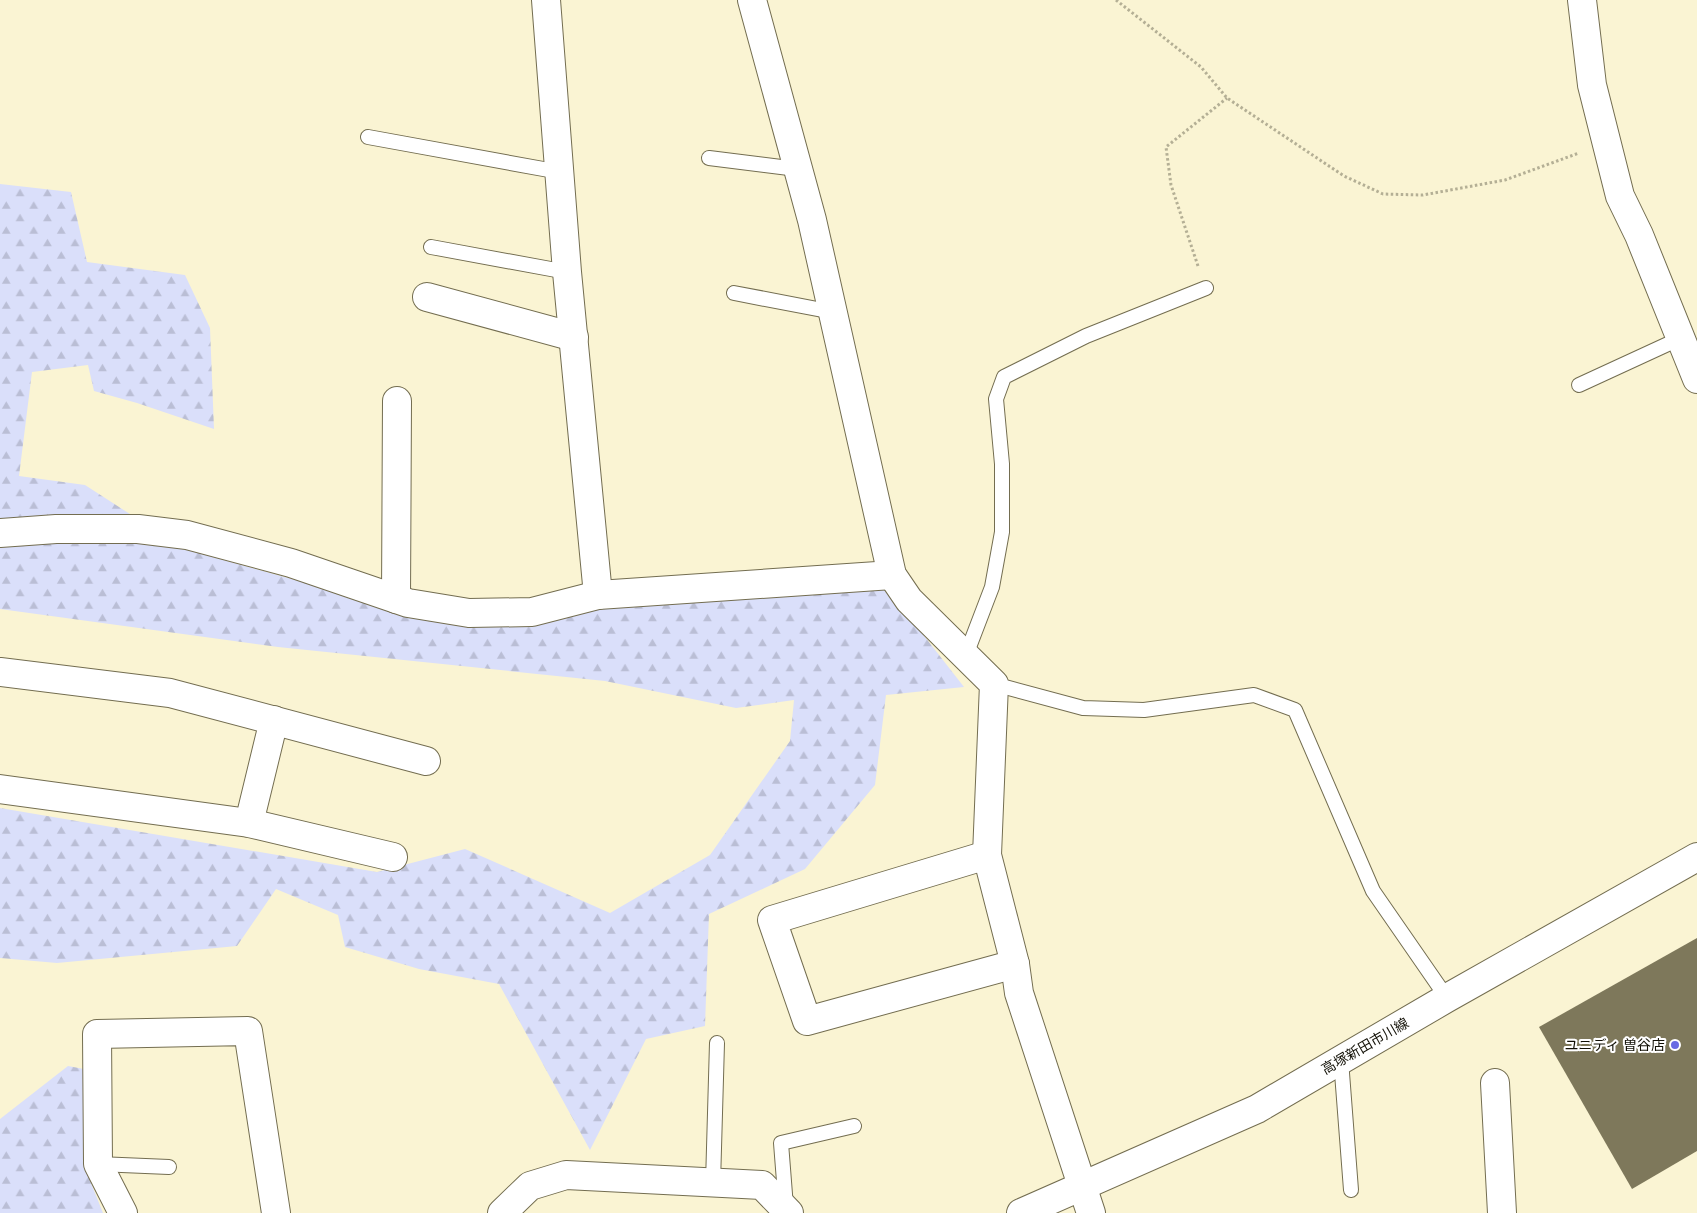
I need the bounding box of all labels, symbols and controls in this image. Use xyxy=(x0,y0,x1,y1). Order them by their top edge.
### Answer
street label: 高塚新田市川線 xyxy=(1319,1015,1411,1077)
place label: ユニディ 曽谷店 xyxy=(1564,1037,1665,1053)
marker: ユニディ 曽谷店 xyxy=(1669,1039,1681,1051)

